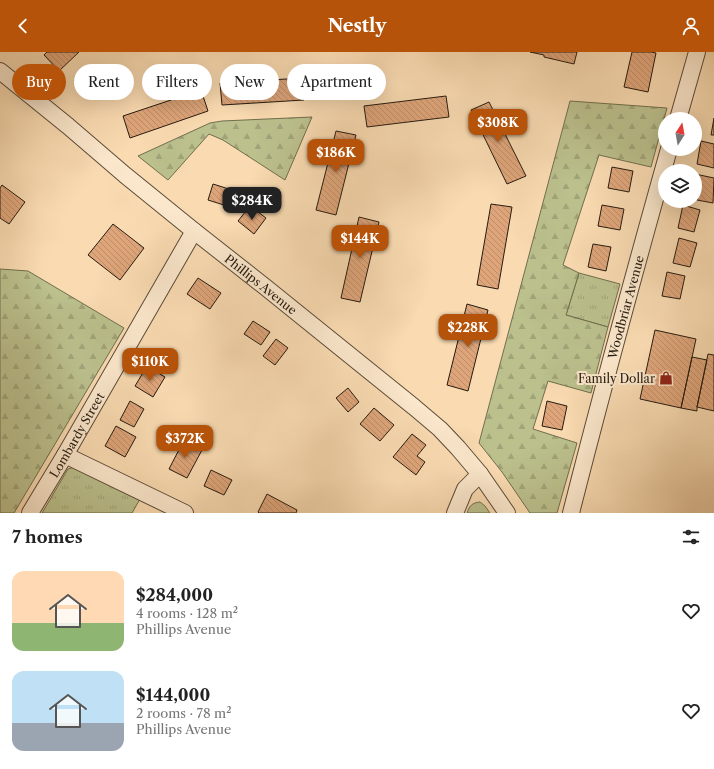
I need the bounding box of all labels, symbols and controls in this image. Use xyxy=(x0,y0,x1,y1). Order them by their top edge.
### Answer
icon: back xyxy=(12,15,34,37)
text: Nestly xyxy=(328,15,386,37)
icon: person xyxy=(680,15,702,37)
chip: Buy xyxy=(12,64,66,100)
chip: Rent xyxy=(74,64,134,100)
chip: Filters xyxy=(142,64,212,100)
chip: New xyxy=(220,64,279,100)
chip: Apartment xyxy=(287,64,386,100)
pin: $308K xyxy=(470,109,526,143)
north arrow xyxy=(658,112,702,156)
map controls xyxy=(658,112,702,208)
text: $308K xyxy=(477,114,519,130)
pin: $186K xyxy=(308,139,364,173)
text: $186K xyxy=(316,144,356,160)
button: layers xyxy=(658,164,702,208)
pin: $284K xyxy=(224,187,280,221)
text: $284K xyxy=(231,192,273,208)
pin: $144K xyxy=(332,225,388,259)
text: $144K xyxy=(341,230,379,246)
street label: Phillips Avenue xyxy=(222,251,300,317)
street label: Woodbriar Avenue xyxy=(604,253,647,361)
pin: $228K xyxy=(440,314,496,348)
text: $228K xyxy=(447,319,489,335)
pin: $110K xyxy=(122,348,178,382)
text: $110K xyxy=(131,353,169,369)
shop icon: Family Dollar xyxy=(658,370,674,386)
place label: Family Dollar xyxy=(578,371,655,386)
street label: Lombardy Street xyxy=(46,389,107,480)
pin: $372K xyxy=(157,425,213,459)
text: $372K xyxy=(165,430,205,446)
icon: filters xyxy=(680,526,702,548)
text: 7 homes xyxy=(12,527,83,547)
text: $284,000 xyxy=(136,585,213,605)
icon: home xyxy=(44,587,92,635)
icon: heart xyxy=(680,600,702,622)
text: 4 rooms · 128 m² xyxy=(136,605,238,621)
text: Phillips Avenue xyxy=(136,621,231,637)
text: $144,000 xyxy=(136,685,210,705)
icon: home xyxy=(44,687,92,735)
icon: heart xyxy=(680,700,702,722)
text: 2 rooms · 78 m² xyxy=(136,705,232,721)
text: Phillips Avenue xyxy=(136,721,231,737)

